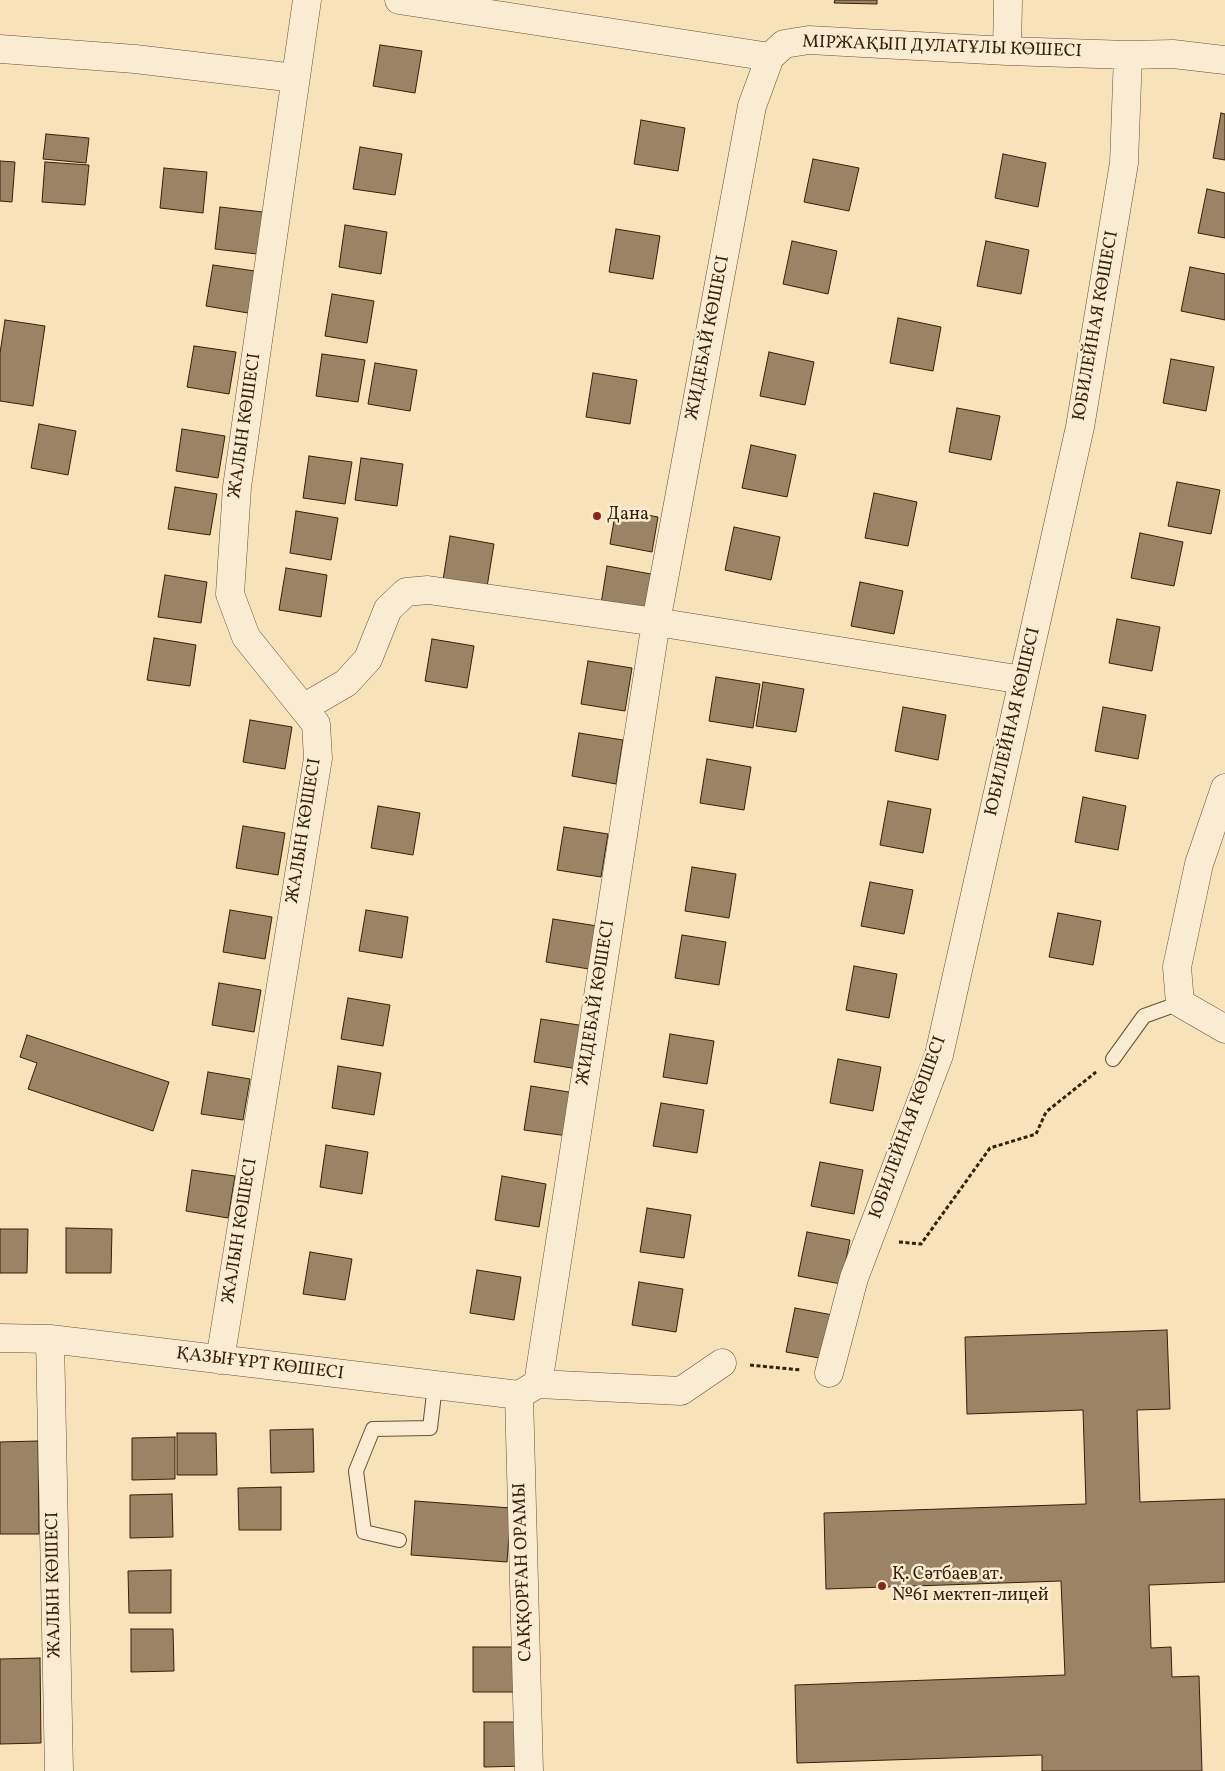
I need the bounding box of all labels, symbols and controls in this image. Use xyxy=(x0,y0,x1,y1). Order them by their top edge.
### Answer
street label: МІРЖАҚЫП ДУЛАТҰЛЫ КӨШЕСІ xyxy=(802,32,1082,64)
street label: ЮБИЛЕЙНАЯ КӨШЕСІ xyxy=(1070,229,1124,423)
street label: ЖИДЕБАЙ КӨШЕСІ xyxy=(682,254,736,422)
street label: ЖАЛЫН КӨШЕСІ xyxy=(225,352,267,500)
place label: Дана xyxy=(607,505,649,527)
marker: Дана xyxy=(591,510,603,522)
street label: ЮБИЛЕЙНАЯ КӨШЕСІ xyxy=(982,626,1046,818)
street label: ЖАЛЫН КӨШЕСІ xyxy=(283,757,327,905)
street label: ЖИДЕБАЙ КӨШЕСІ xyxy=(573,919,621,1087)
street label: ЮБИЛЕЙНАЯ КӨШЕСІ xyxy=(866,1034,952,1222)
street label: ЖАЛЫН КӨШЕСІ xyxy=(219,1157,263,1305)
street label: ҚАЗЫҒҰРТ КӨШЕСІ xyxy=(175,1344,345,1386)
street label: САҚҚОРҒАН ОРАМЫ xyxy=(510,1482,538,1662)
street label: ЖАЛЫН КӨШЕСІ xyxy=(43,1511,67,1659)
place label: Қ. Сәтбаев ат. №61 мектеп-лицей xyxy=(892,1565,1049,1608)
marker: Қ. Сәтбаев ат. №61 мектеп-лицей xyxy=(876,1580,888,1592)

